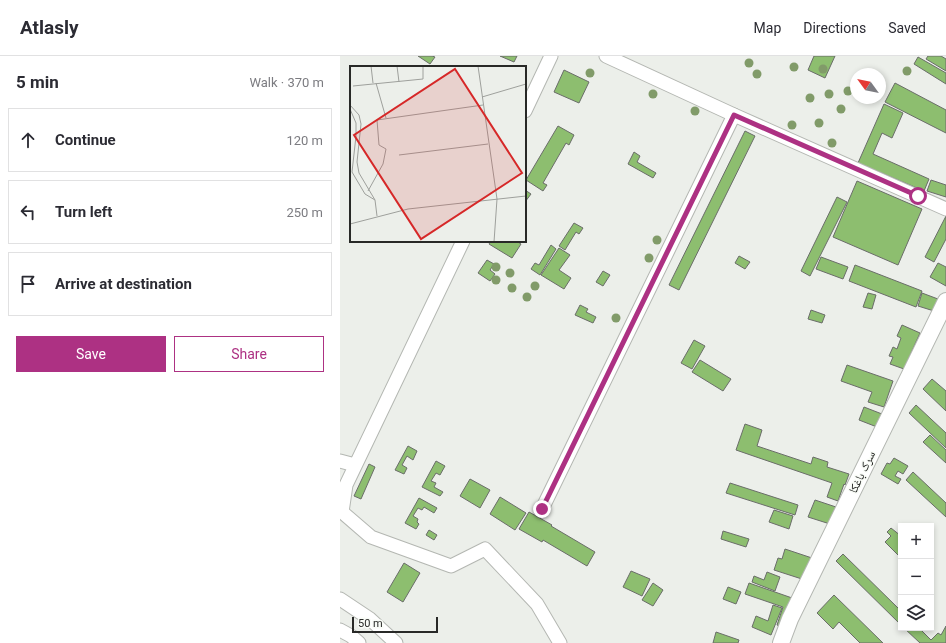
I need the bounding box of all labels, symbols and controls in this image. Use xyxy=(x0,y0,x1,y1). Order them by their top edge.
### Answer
text: Atlasly xyxy=(20,16,79,39)
text: Map xyxy=(754,20,781,36)
text: Directions xyxy=(803,20,866,36)
text: Saved xyxy=(888,20,926,36)
inset map xyxy=(350,66,526,242)
north arrow xyxy=(850,68,886,104)
text: 5 min xyxy=(16,72,59,92)
text: Walk · 370 m xyxy=(249,75,324,90)
icon: ahead xyxy=(17,129,39,151)
text: Continue xyxy=(55,131,116,149)
text: 120 m xyxy=(286,133,323,148)
route start xyxy=(909,187,927,205)
icon: left xyxy=(17,201,39,223)
text: Turn left xyxy=(55,203,112,221)
text: 250 m xyxy=(286,205,323,220)
icon: arrive xyxy=(17,273,39,295)
text: Arrive at destination xyxy=(55,275,192,293)
button: Save xyxy=(16,336,166,372)
button: Share xyxy=(174,336,324,372)
street label: سرک باغکا xyxy=(846,448,879,496)
route end xyxy=(533,500,551,518)
map controls xyxy=(898,523,934,631)
button: + xyxy=(898,523,934,559)
button: − xyxy=(898,559,934,595)
button: layers xyxy=(898,595,934,631)
scale bar xyxy=(352,615,438,634)
text: 50 m xyxy=(358,617,383,630)

